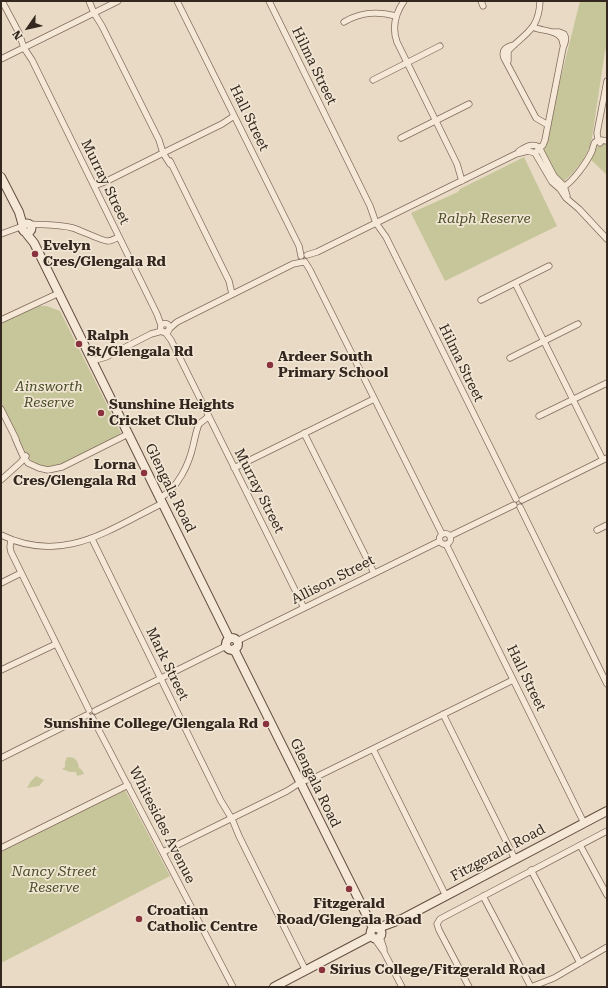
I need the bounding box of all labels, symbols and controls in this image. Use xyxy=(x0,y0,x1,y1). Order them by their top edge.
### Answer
north arrow xyxy=(8,8,48,48)
street label: Hilma Street xyxy=(288,24,340,108)
text: N xyxy=(10,28,25,42)
street label: Hall Street xyxy=(226,82,272,154)
street label: Murray Street xyxy=(77,137,133,227)
park label: Ralph Reserve xyxy=(437,211,531,227)
place label: Evelyn Cres/Glengala Rd xyxy=(43,238,166,270)
marker: Evelyn Cres/Glengala Rd xyxy=(30,249,40,259)
street label: Hilma Street xyxy=(435,321,487,405)
place label: Ralph St/Glengala Rd xyxy=(87,328,193,360)
marker: Ralph St/Glengala Rd xyxy=(74,339,84,349)
place label: Ardeer South Primary School xyxy=(278,349,388,382)
marker: Ardeer South Primary School xyxy=(265,360,275,370)
park label: Ainsworth Reserve xyxy=(15,379,83,412)
place label: Sunshine Heights Cricket Club xyxy=(109,397,234,430)
marker: Sunshine Heights Cricket Club xyxy=(96,408,106,418)
street label: Glengala Road xyxy=(141,441,199,535)
street label: Murray Street xyxy=(230,446,288,536)
place label: Lorna Cres/Glengala Rd xyxy=(13,457,136,490)
marker: Lorna Cres/Glengala Rd xyxy=(139,468,149,478)
street label: Allison Street xyxy=(289,552,377,608)
street label: Mark Street xyxy=(142,625,192,703)
street label: Hall Street xyxy=(503,642,549,714)
place label: Sunshine College/Glengala Rd xyxy=(44,716,258,732)
marker: Sunshine College/Glengala Rd xyxy=(261,719,271,729)
street label: Glengala Road xyxy=(286,736,344,830)
street label: Whitesides Avenue xyxy=(125,764,199,886)
street label: Fitzgerald Road xyxy=(448,821,548,885)
park label: Nancy Street Reserve xyxy=(11,864,97,896)
marker: Fitzgerald Road/Glengala Road xyxy=(344,884,354,894)
place label: Fitzgerald Road/Glengala Road xyxy=(276,896,422,928)
place label: Croatian Catholic Centre xyxy=(147,903,258,936)
marker: Croatian Catholic Centre xyxy=(134,914,144,924)
place label: Sirius College/Fitzgerald Road xyxy=(330,962,545,978)
marker: Sirius College/Fitzgerald Road xyxy=(317,965,327,975)

